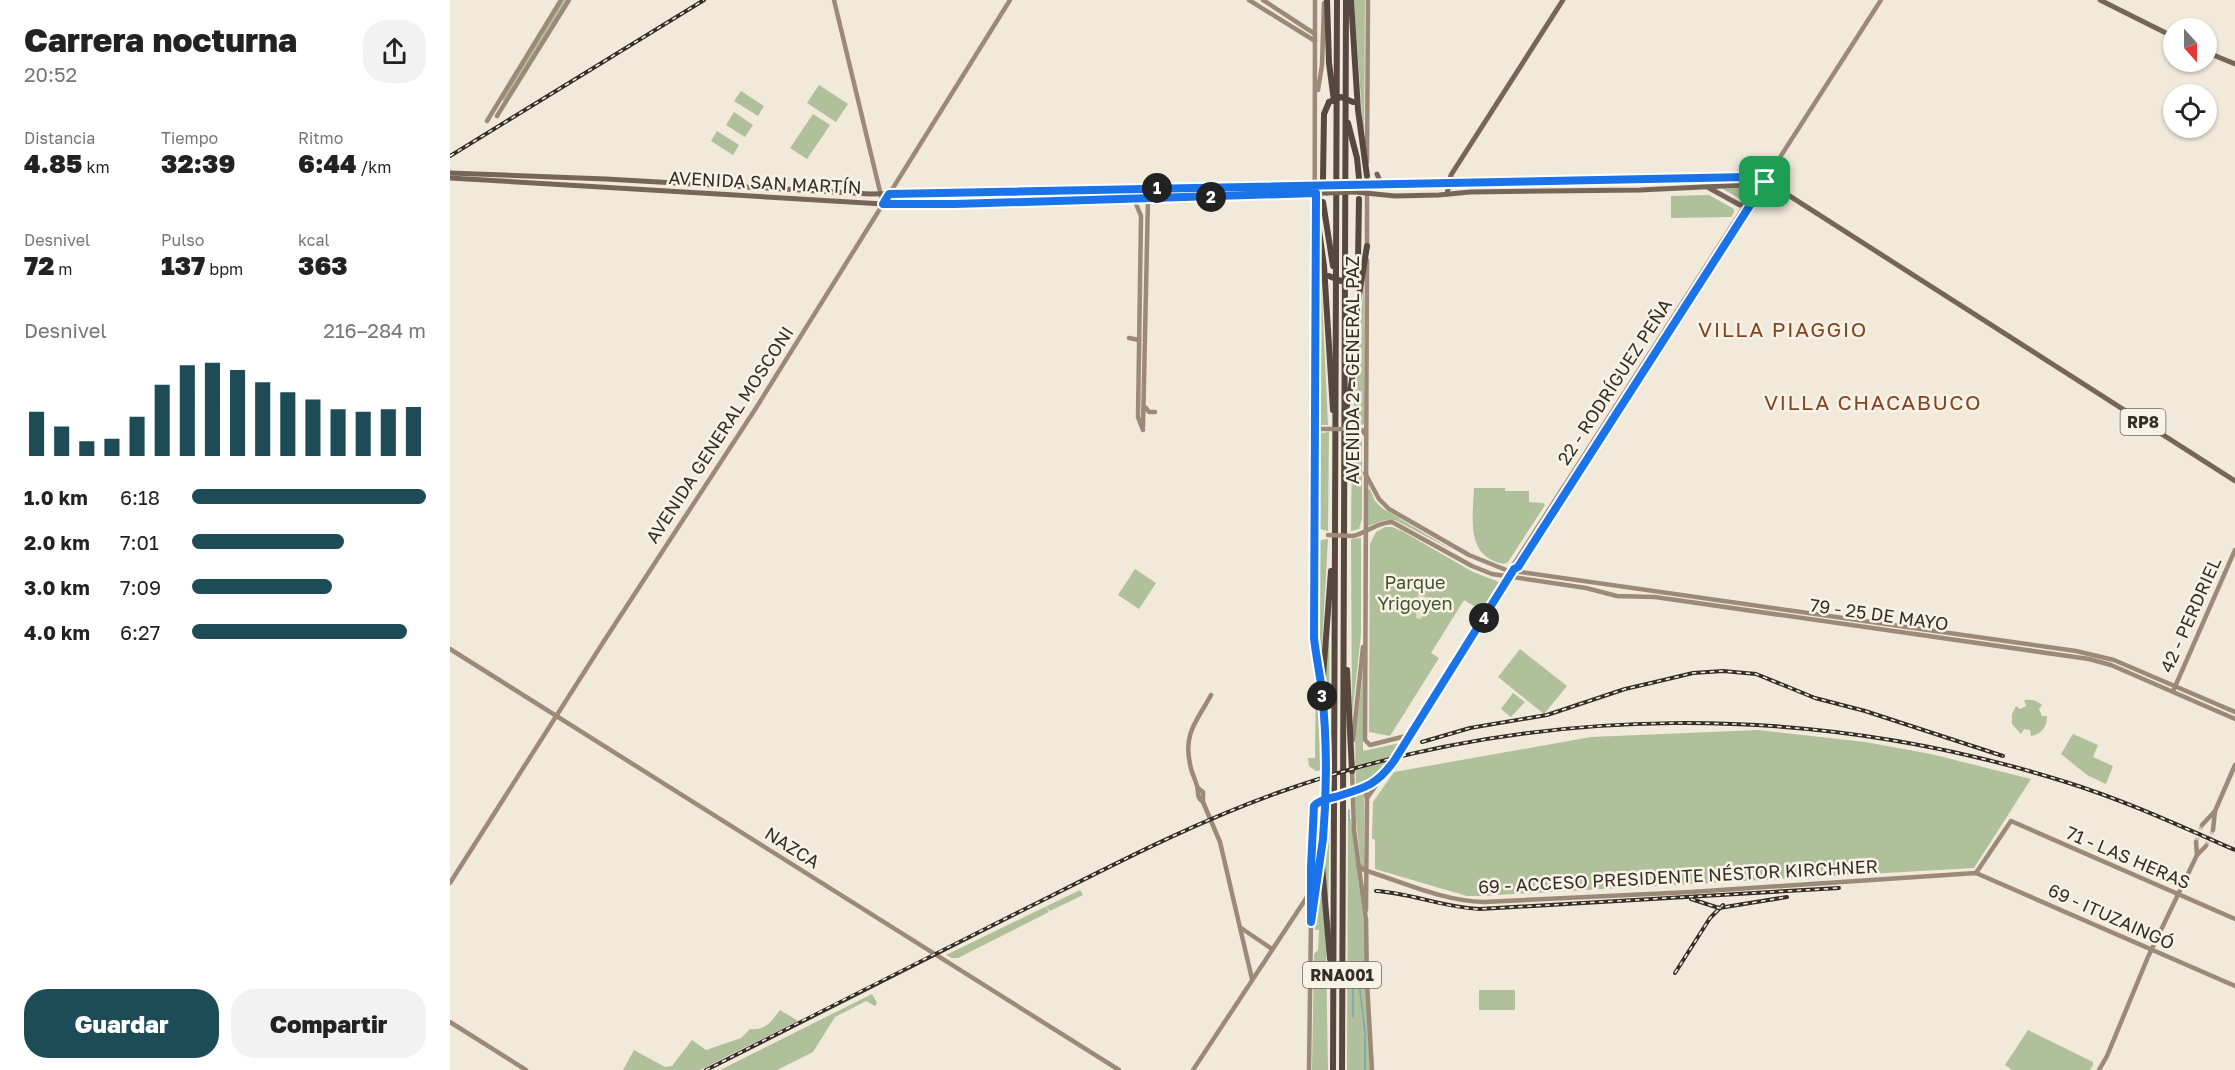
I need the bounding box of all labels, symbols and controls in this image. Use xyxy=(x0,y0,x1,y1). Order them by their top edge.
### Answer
north arrow xyxy=(2163,18,2217,72)
map controls xyxy=(2163,18,2217,138)
text: Carrera nocturna xyxy=(24,20,297,59)
button: share xyxy=(363,20,426,83)
text: 20:52 xyxy=(24,62,77,86)
button: locate xyxy=(2163,84,2217,138)
text: Distancia xyxy=(24,128,95,148)
text: Tiempo xyxy=(161,128,218,148)
text: Ritmo xyxy=(298,128,343,148)
text: 4.85 xyxy=(24,148,83,179)
text: 32:39 xyxy=(161,148,235,179)
text: 6:44 xyxy=(298,148,357,179)
pin xyxy=(1739,156,1790,207)
text: km xyxy=(83,157,110,177)
text: /km xyxy=(357,157,391,177)
icon: arrive xyxy=(1748,165,1781,198)
street label: AVENIDA SAN MARTÍN xyxy=(668,166,862,198)
pin: 1 xyxy=(1142,173,1172,203)
text: 1 xyxy=(1153,178,1161,198)
pin: 2 xyxy=(1196,182,1226,212)
text: 2 xyxy=(1206,187,1216,207)
text: Desnivel xyxy=(24,230,90,250)
text: Pulso xyxy=(161,230,204,250)
text: kcal xyxy=(298,230,330,250)
text: 72 xyxy=(24,250,54,281)
text: 137 xyxy=(161,250,205,281)
text: 363 xyxy=(298,250,348,281)
street label: AVENIDA 2 - GENERAL PAZ xyxy=(1341,256,1363,484)
text: m xyxy=(54,259,73,279)
text: bpm xyxy=(205,259,243,279)
street label: 22 - RODRÍGUEZ PEÑA xyxy=(1552,294,1676,469)
district label: VILLA PIAGGIO xyxy=(1698,316,1868,342)
text: Desnivel xyxy=(24,318,107,342)
text: 216–284 m xyxy=(323,318,426,342)
street label: AVENIDA GENERAL MOSCONI xyxy=(641,322,798,547)
district label: VILLA CHACABUCO xyxy=(1764,389,1982,415)
road number: RP8 xyxy=(2120,409,2166,435)
text: 1.0 km xyxy=(24,485,88,509)
text: 6:18 xyxy=(120,485,160,509)
text: 2.0 km xyxy=(24,530,90,554)
text: 7:01 xyxy=(120,530,159,554)
street label: 42 - PERDRIEL xyxy=(2155,553,2225,676)
park label: Parque Yrigoyen xyxy=(1377,571,1453,614)
text: 3.0 km xyxy=(24,575,90,599)
text: 7:09 xyxy=(120,575,161,599)
street label: 79 - 25 DE MAYO xyxy=(1808,593,1950,635)
pin: 4 xyxy=(1469,603,1499,633)
text: 4 xyxy=(1479,608,1489,628)
text: 4.0 km xyxy=(24,620,90,644)
text: 6:27 xyxy=(120,620,160,644)
pin: 3 xyxy=(1307,681,1337,711)
text: 3 xyxy=(1317,686,1327,706)
street label: 71 - LAS HERAS xyxy=(2063,821,2194,893)
street label: NAZCA xyxy=(761,822,824,872)
street label: 69 - ACCESO PRESIDENTE NÉSTOR KIRCHNER xyxy=(1478,855,1878,897)
street label: 69 - ITUZAINGÓ xyxy=(2045,878,2178,954)
road number: RNA001 xyxy=(1303,962,1381,988)
button: Guardar xyxy=(24,989,219,1058)
button: Compartir xyxy=(231,989,426,1058)

